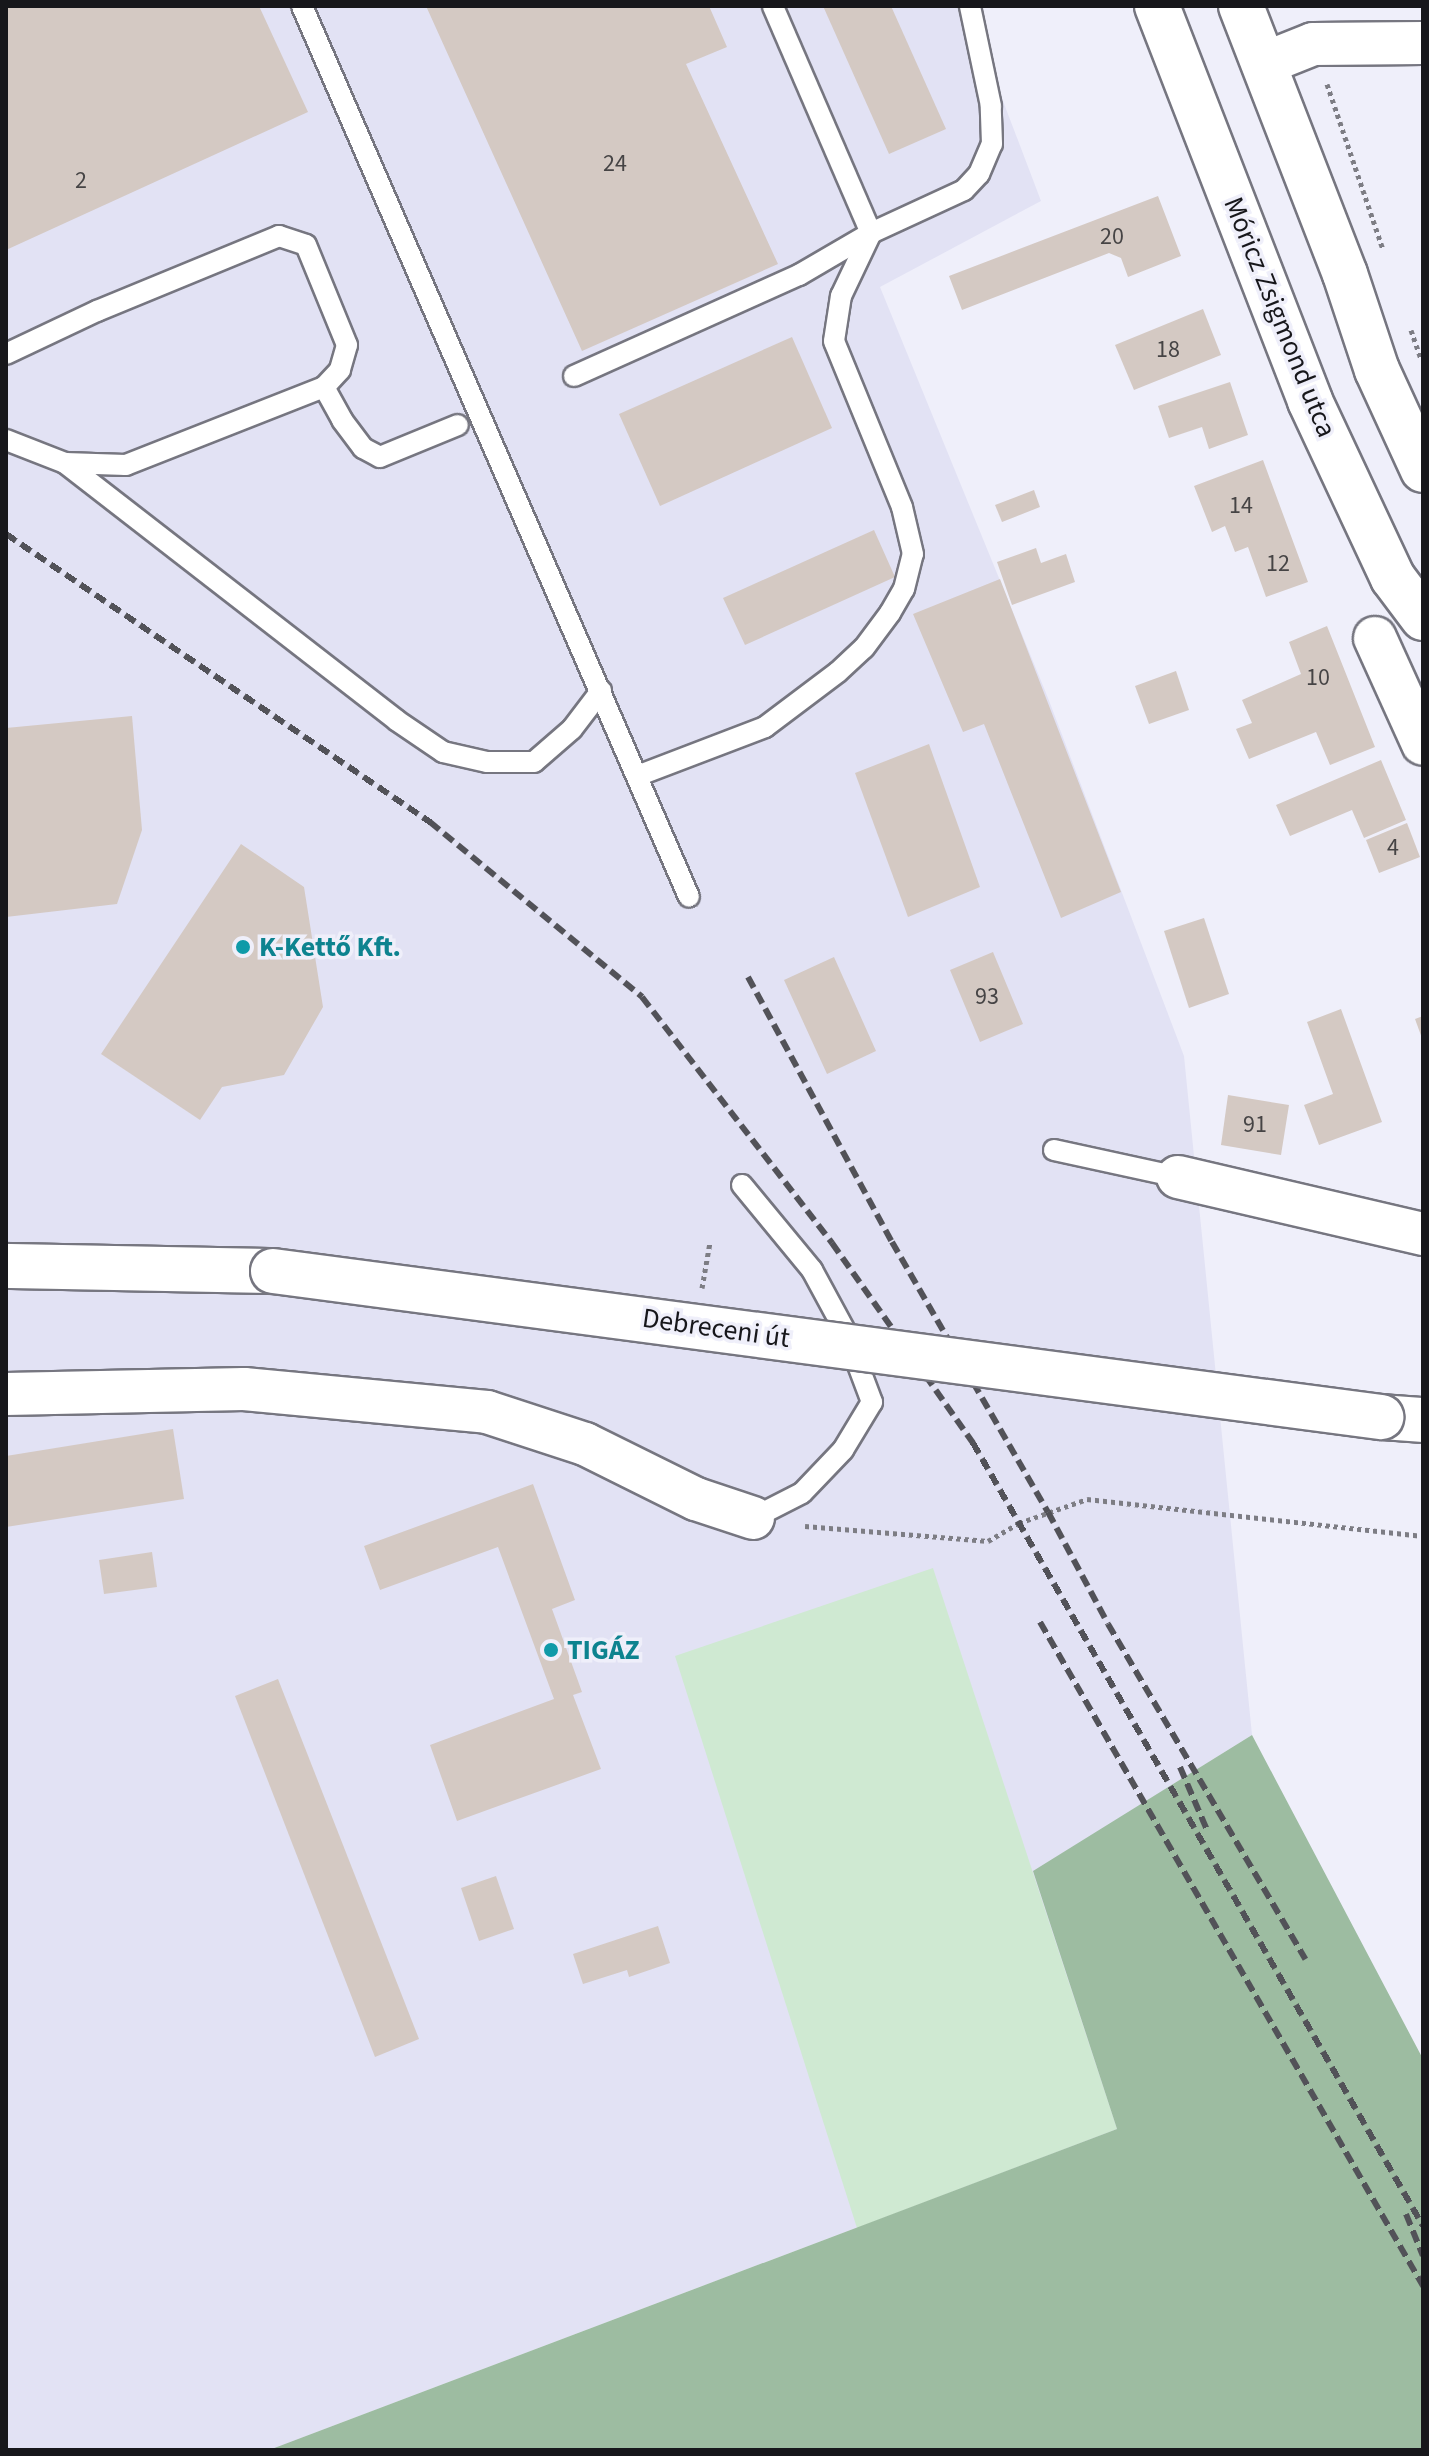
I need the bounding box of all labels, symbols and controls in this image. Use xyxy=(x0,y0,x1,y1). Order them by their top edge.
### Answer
house number: 24 xyxy=(603,150,627,178)
house number: 2 xyxy=(75,167,87,195)
street label: Móricz Zsigmond utca xyxy=(1216,192,1344,442)
house number: 20 xyxy=(1100,223,1124,251)
house number: 18 xyxy=(1156,336,1180,364)
house number: 14 xyxy=(1229,492,1253,520)
house number: 12 xyxy=(1266,550,1290,578)
house number: 10 xyxy=(1306,664,1330,692)
house number: 4 xyxy=(1387,834,1399,862)
place label: K-Kettő Kft. xyxy=(259,930,401,964)
marker: K-Kettő Kft. xyxy=(234,938,252,956)
house number: 93 xyxy=(975,983,999,1011)
house number: 91 xyxy=(1243,1111,1267,1139)
street label: Debreceni út xyxy=(640,1301,792,1355)
place label: TIGÁZ xyxy=(567,1633,640,1667)
marker: TIGÁZ xyxy=(542,1641,560,1659)

